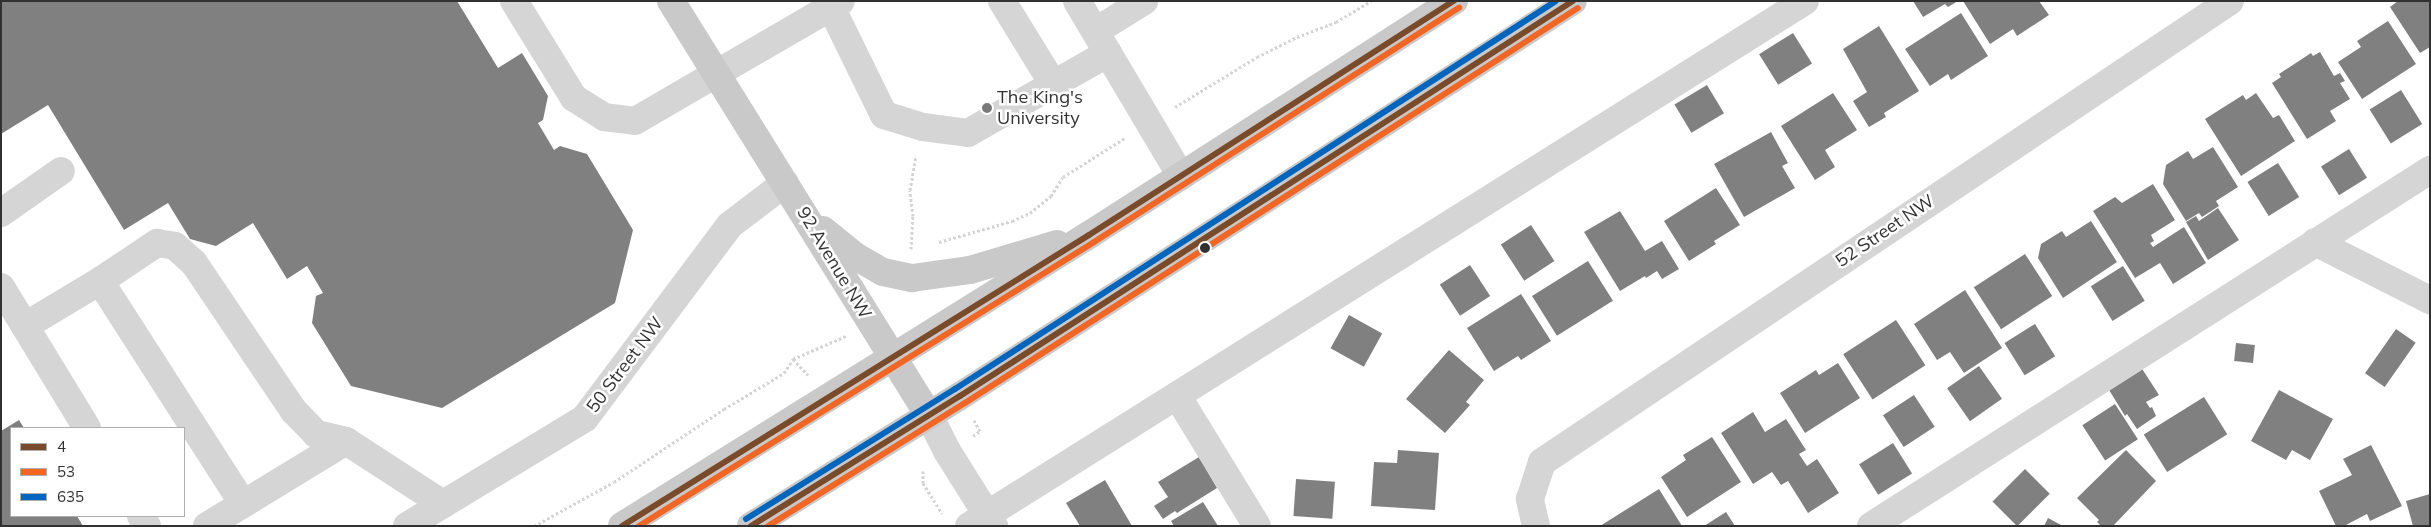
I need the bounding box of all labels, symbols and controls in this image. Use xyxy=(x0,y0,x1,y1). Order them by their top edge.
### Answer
place label: The King's University xyxy=(997,87,1083,130)
marker: The King's University xyxy=(981,102,993,114)
street label: 52 Street NW xyxy=(1832,190,1938,272)
street label: 92 Avenue NW xyxy=(792,203,876,323)
unlabelled marker xyxy=(1200,243,1210,253)
street label: 50 Street NW xyxy=(582,313,668,417)
legend xyxy=(10,427,185,517)
text: 4 xyxy=(57,437,66,456)
text: 53 xyxy=(57,462,75,481)
text: 635 xyxy=(57,487,84,506)

